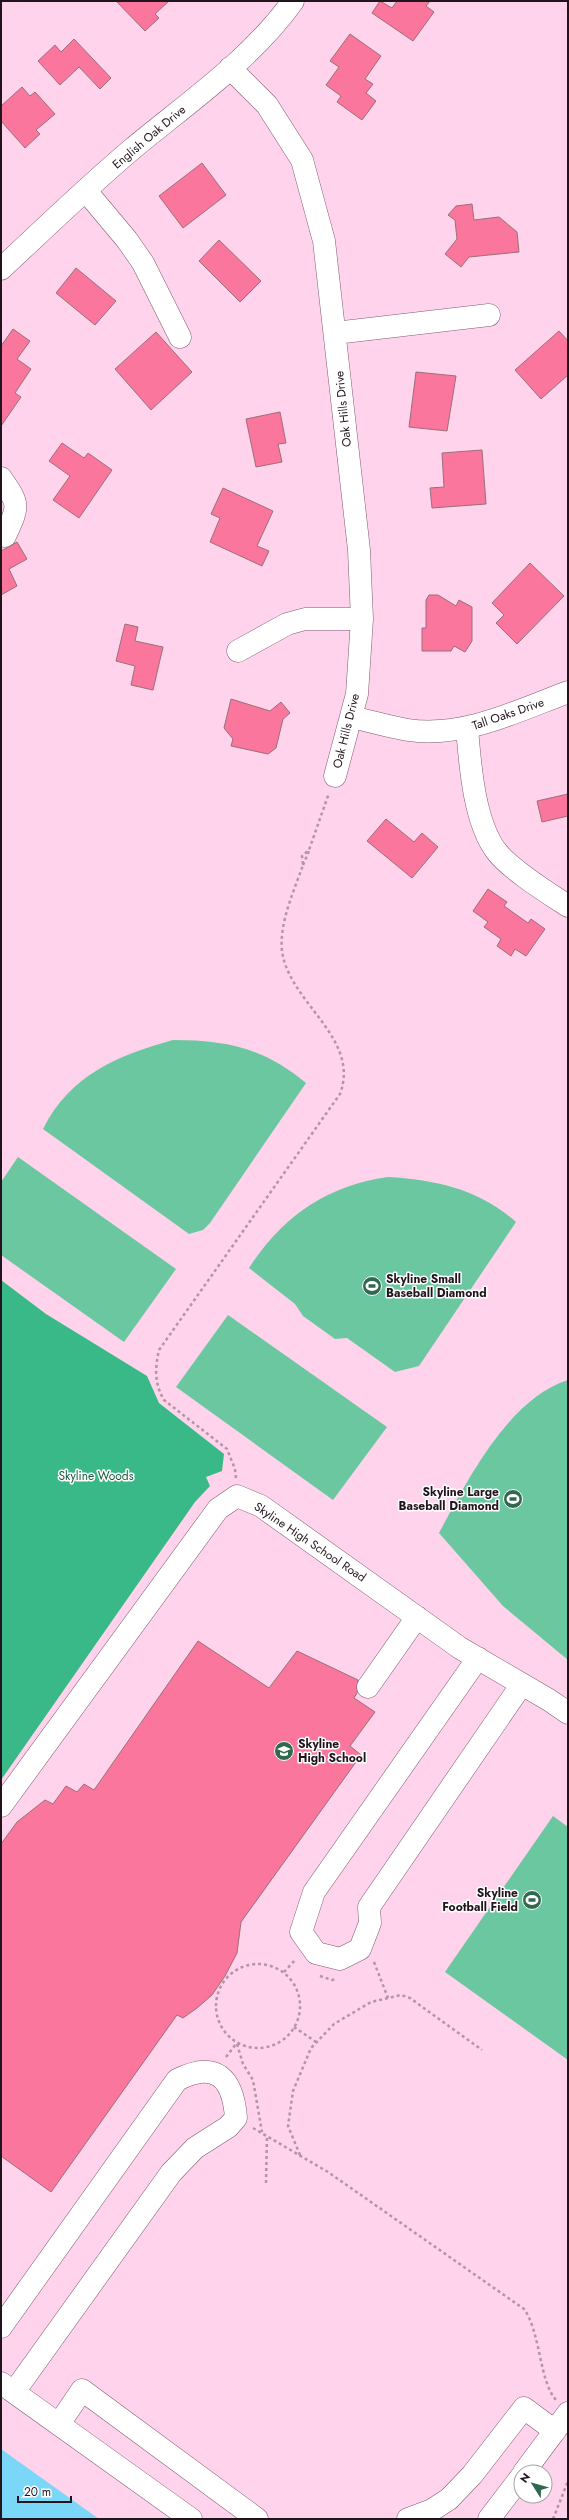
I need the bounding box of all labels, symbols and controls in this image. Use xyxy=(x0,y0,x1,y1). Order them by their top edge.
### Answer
street label: English Oak Drive xyxy=(108,101,190,173)
street label: Oak Hills Drive xyxy=(330,370,356,448)
street label: Oak Hills Drive xyxy=(328,692,364,770)
street label: Tall Oaks Drive xyxy=(470,693,546,735)
place label: Skyline Small Baseball Diamond xyxy=(386,1270,487,1302)
sports icon: Skyline Small Baseball Diamond xyxy=(361,1275,383,1297)
park label: Skyline Woods xyxy=(59,1467,134,1485)
place label: Skyline Large Baseball Diamond xyxy=(398,1483,499,1515)
sports icon: Skyline Large Baseball Diamond xyxy=(502,1488,524,1510)
street label: Skyline High School Road xyxy=(250,1498,370,1586)
place label: Skyline High School xyxy=(298,1735,366,1767)
school or university icon: Skyline High School xyxy=(273,1740,295,1762)
place label: Skyline Football Field xyxy=(442,1884,518,1916)
sports icon: Skyline Football Field xyxy=(521,1889,543,1911)
north arrow xyxy=(513,2464,553,2504)
text: N xyxy=(516,2470,534,2486)
scale bar xyxy=(18,2478,71,2504)
text: 20 m xyxy=(24,2483,51,2501)

